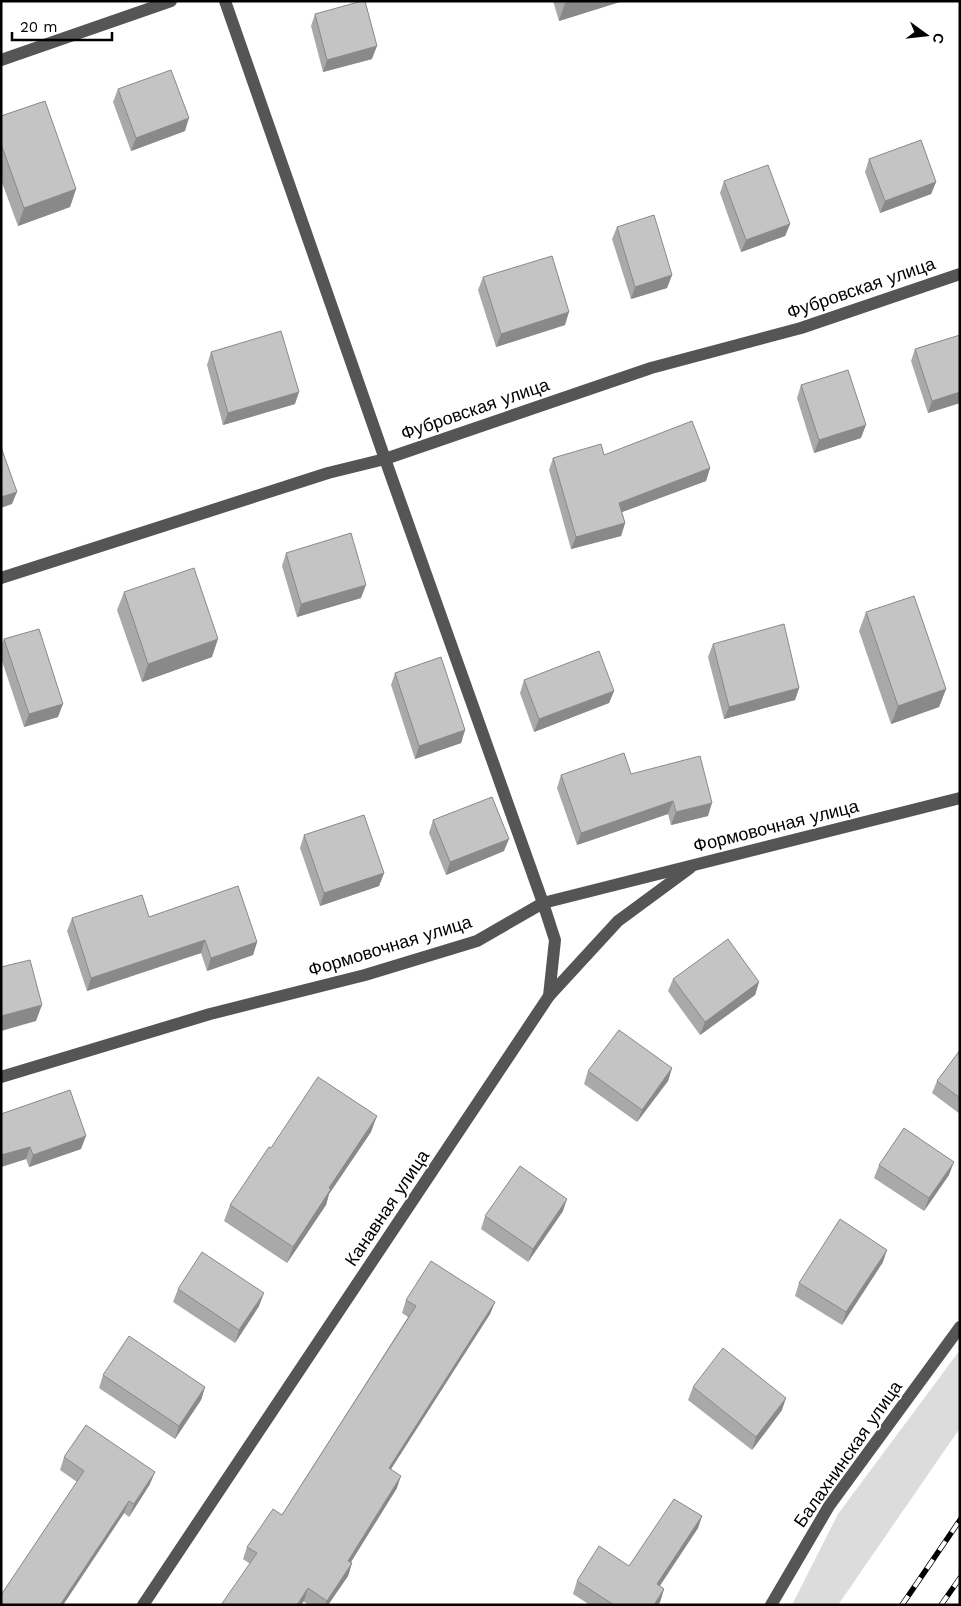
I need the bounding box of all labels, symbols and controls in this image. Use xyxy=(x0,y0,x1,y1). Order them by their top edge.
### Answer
scale bar xyxy=(12,10,112,42)
north arrow xyxy=(901,10,951,60)
text: 20 m xyxy=(20,18,58,36)
text: С xyxy=(930,31,948,45)
street label: Фубровская улица xyxy=(784,252,939,323)
street label: Фубровская улица xyxy=(398,373,553,444)
street label: Формовочная улица xyxy=(691,795,862,856)
street label: Формовочная улица xyxy=(306,910,475,980)
street label: Канавная улица xyxy=(340,1145,434,1270)
street label: Балахнинская улица xyxy=(789,1376,907,1531)

